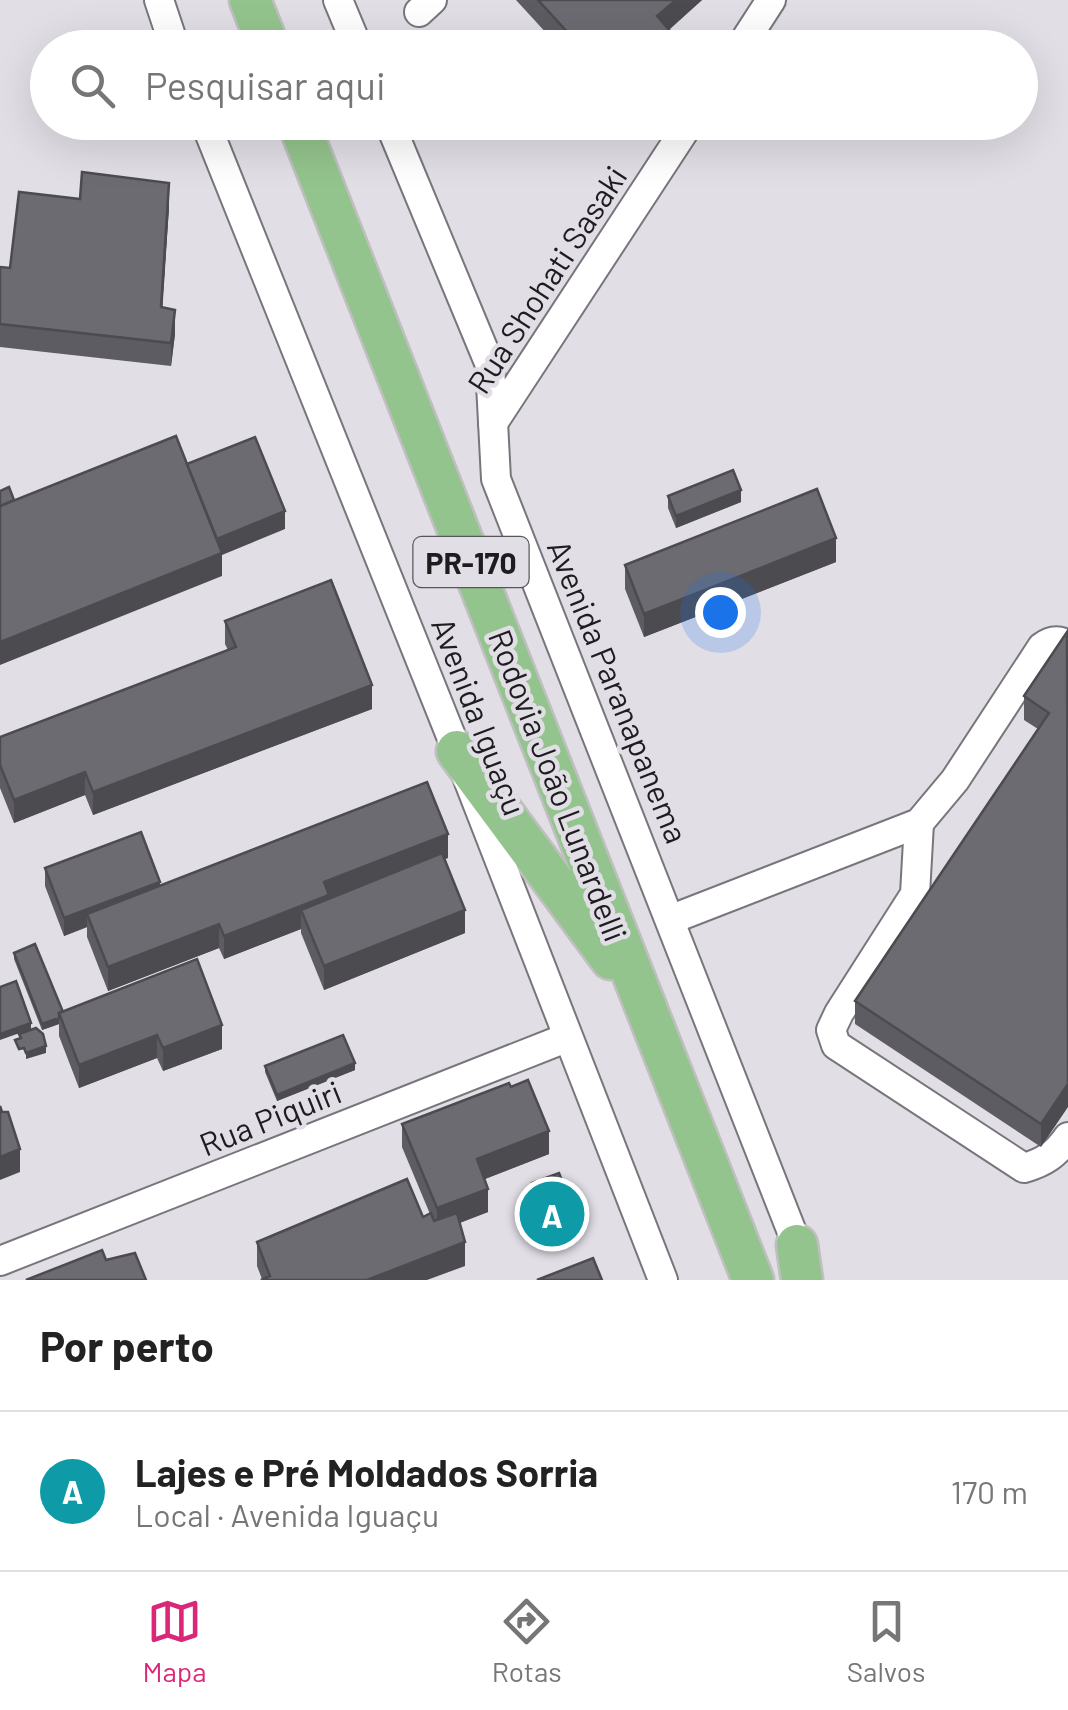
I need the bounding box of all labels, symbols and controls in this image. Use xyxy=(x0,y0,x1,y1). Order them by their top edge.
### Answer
search box xyxy=(30,30,1038,140)
icon: search xyxy=(65,58,120,113)
text: Pesquisar aqui xyxy=(145,62,386,108)
street label: Rua Shohati Sasaki xyxy=(458,158,634,400)
street label: Avenida Paranapanema xyxy=(541,534,697,848)
road number: PR-170 xyxy=(414,537,528,587)
your location xyxy=(695,587,746,638)
street label: Avenida Iguaçu xyxy=(425,612,535,820)
street label: Rodovia João Lunardelli xyxy=(482,624,636,946)
street label: Rua Piquiri xyxy=(194,1071,346,1163)
pin: A xyxy=(520,1176,584,1252)
text: Por perto xyxy=(40,1320,214,1370)
text: Lajes e Pré Moldados Sorria xyxy=(135,1449,598,1495)
text: A xyxy=(62,1472,83,1510)
text: 170 m xyxy=(951,1472,1028,1510)
text: Local · Avenida Iguaçu xyxy=(135,1495,439,1533)
tab: Mapa xyxy=(143,1594,207,1688)
tab: Rotas xyxy=(492,1594,562,1688)
tab: Salvos xyxy=(847,1594,925,1688)

